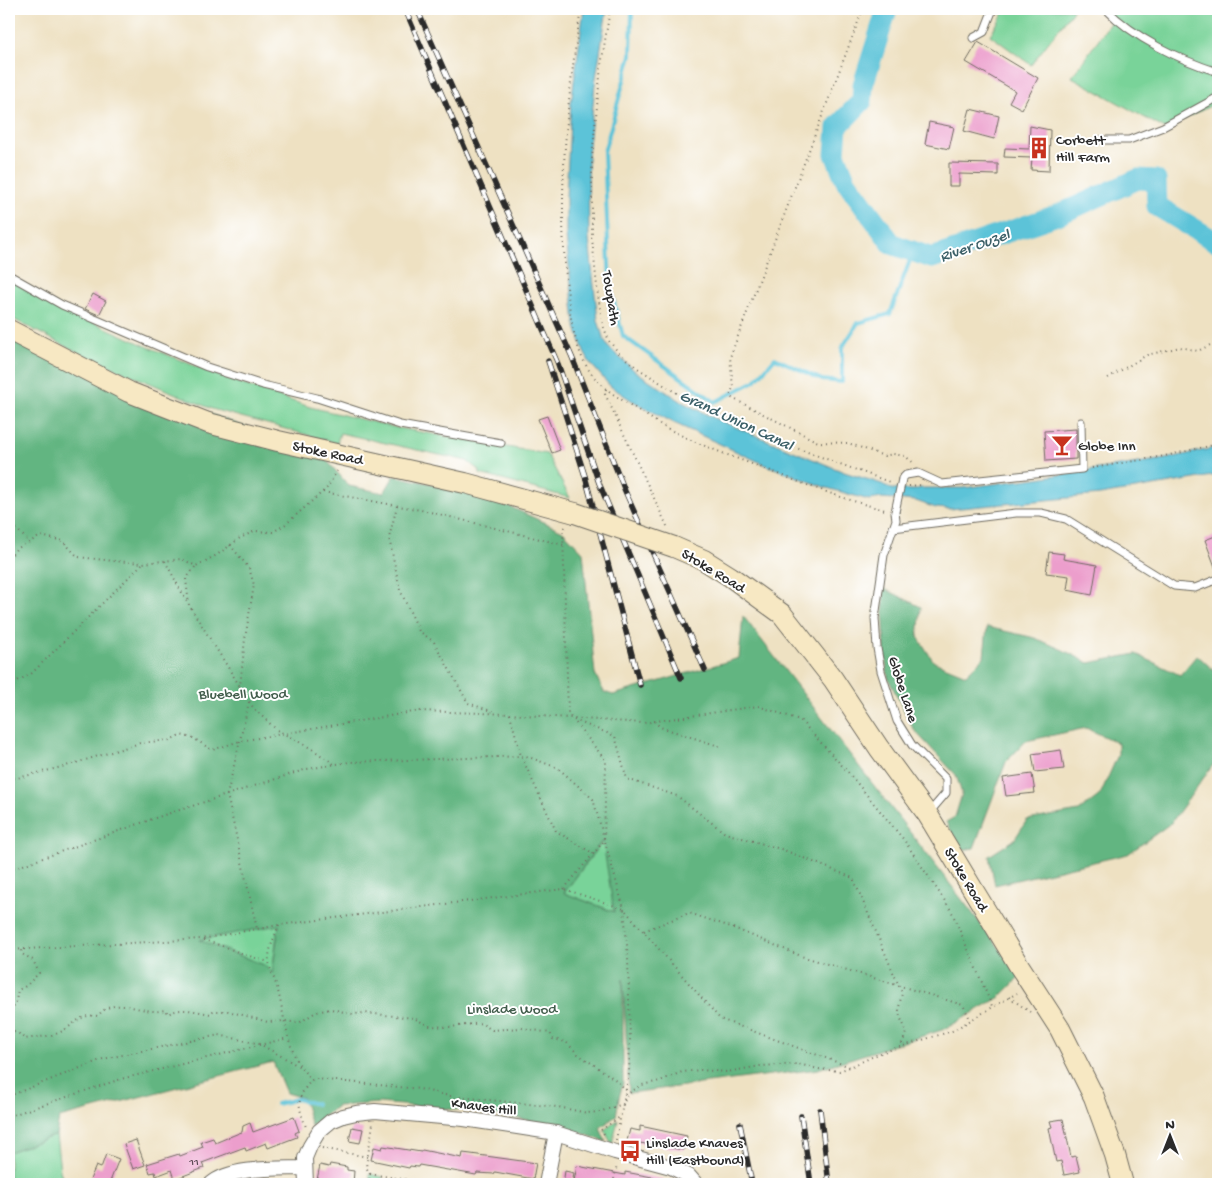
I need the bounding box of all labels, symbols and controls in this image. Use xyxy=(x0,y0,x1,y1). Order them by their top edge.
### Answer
place label: Corbett Hill Farm xyxy=(1056,132,1110,167)
building icon: Corbett Hill Farm xyxy=(1026,135,1052,161)
water label: River Ouzel xyxy=(938,226,1014,268)
street label: Towpath xyxy=(597,269,623,327)
water label: Grand Union Canal xyxy=(676,388,797,457)
bar icon: Globe Inn xyxy=(1049,432,1075,458)
street label: Stoke Road xyxy=(291,438,366,470)
place label: Globe Inn xyxy=(1078,438,1136,456)
street label: Stoke Road xyxy=(678,546,749,598)
street label: Globe Lane xyxy=(883,654,921,725)
park label: Bluebell Wood xyxy=(198,686,289,704)
street label: Stoke Road xyxy=(939,845,992,916)
park label: Linslade Wood xyxy=(467,1001,558,1019)
street label: Knaves Hill xyxy=(450,1095,517,1121)
north arrow xyxy=(1144,1110,1194,1160)
text: N xyxy=(1165,1117,1175,1134)
place label: Linslade Knaves Hill (Eastbound) xyxy=(646,1135,744,1170)
bus stop icon: Linslade Knaves Hill (Eastbound) xyxy=(617,1138,643,1164)
house number: 11 xyxy=(188,1156,199,1170)

